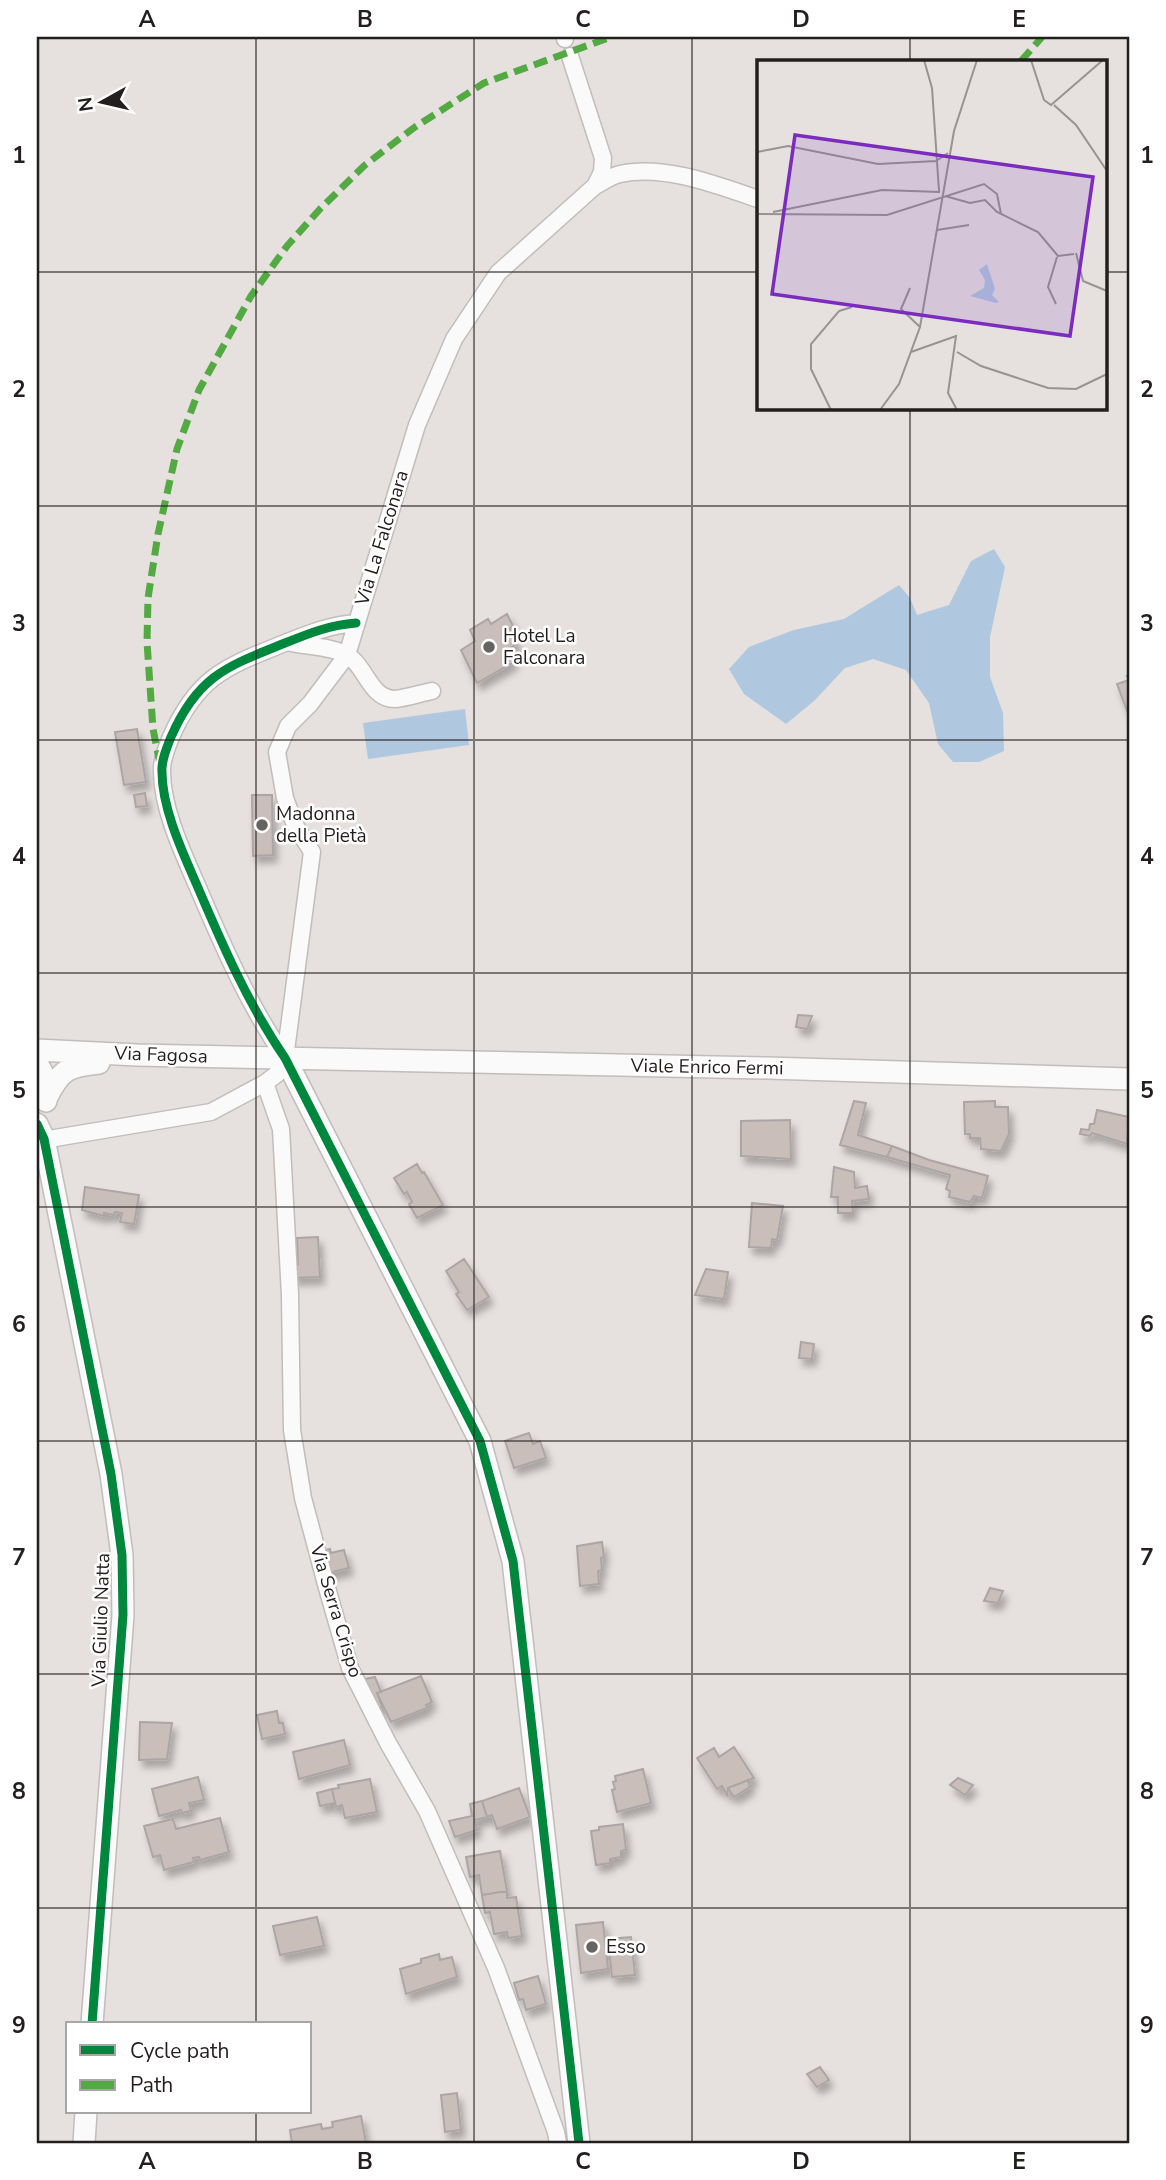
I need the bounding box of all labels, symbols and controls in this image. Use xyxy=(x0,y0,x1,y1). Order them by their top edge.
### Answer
text: A xyxy=(138,4,156,35)
text: B xyxy=(357,4,373,35)
text: C xyxy=(575,4,591,35)
text: D xyxy=(792,4,810,35)
text: E xyxy=(1012,4,1026,35)
inset map xyxy=(757,60,1106,410)
north arrow xyxy=(66,66,136,136)
text: N xyxy=(72,95,100,113)
text: 1 xyxy=(12,140,26,171)
text: 1 xyxy=(1140,140,1154,171)
text: 2 xyxy=(12,374,26,405)
text: 2 xyxy=(1140,374,1154,405)
street label: Via La Falconara xyxy=(349,467,415,610)
text: 3 xyxy=(12,608,26,639)
text: 3 xyxy=(1140,608,1154,639)
place label: Hotel La Falconara xyxy=(503,623,585,671)
marker: Hotel La Falconara xyxy=(481,639,497,655)
place label: Madonna della Pietà xyxy=(276,801,367,849)
marker: Madonna della Pietà xyxy=(254,817,270,833)
text: 4 xyxy=(12,841,26,872)
text: 4 xyxy=(1140,841,1154,872)
street label: Via Fagosa xyxy=(113,1040,208,1070)
street label: Viale Enrico Fermi xyxy=(629,1053,784,1081)
text: 5 xyxy=(12,1075,26,1106)
text: 5 xyxy=(1140,1075,1154,1106)
text: 6 xyxy=(12,1309,26,1340)
text: 6 xyxy=(1140,1309,1154,1340)
street label: Via Serra Crispo xyxy=(303,1541,369,1681)
text: 7 xyxy=(12,1542,26,1573)
text: 7 xyxy=(1140,1542,1154,1573)
street label: Via Giulio Natta xyxy=(86,1553,116,1688)
text: 8 xyxy=(12,1776,26,1807)
text: 8 xyxy=(1140,1776,1154,1807)
place label: Esso xyxy=(606,1934,646,1960)
marker: Esso xyxy=(584,1939,600,1955)
text: 9 xyxy=(12,2010,26,2041)
text: 9 xyxy=(1140,2010,1154,2041)
legend xyxy=(66,2022,312,2114)
text: Cycle path xyxy=(130,2037,229,2065)
text: Path xyxy=(130,2071,173,2099)
text: A xyxy=(138,2146,156,2177)
text: B xyxy=(357,2146,373,2177)
text: C xyxy=(575,2146,591,2177)
text: D xyxy=(792,2146,810,2177)
text: E xyxy=(1012,2146,1026,2177)

